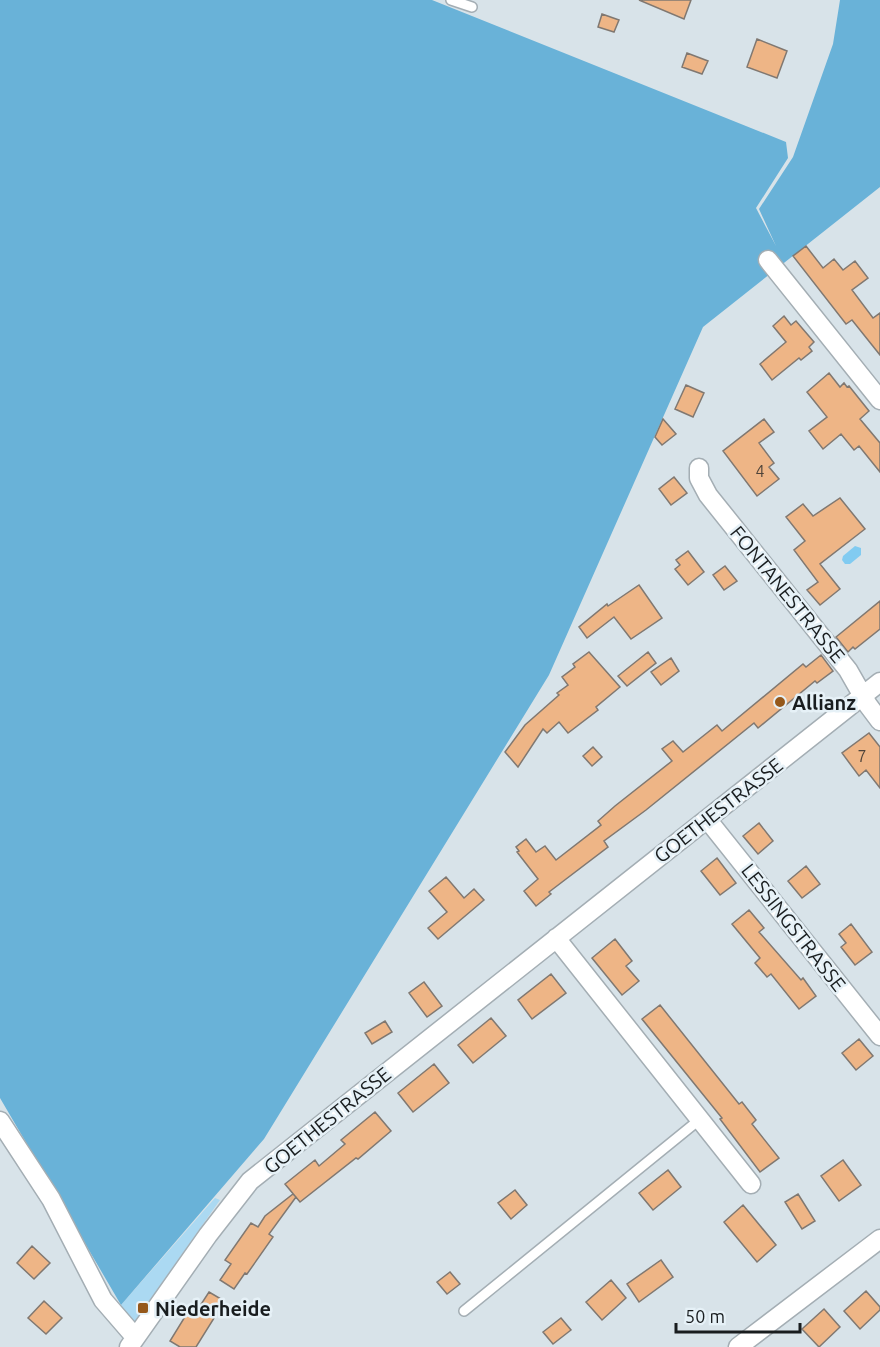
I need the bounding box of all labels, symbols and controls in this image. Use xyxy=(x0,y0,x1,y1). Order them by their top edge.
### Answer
house number: 4 xyxy=(755,462,765,480)
street label: FONTANESTRASSE xyxy=(726,521,850,667)
place label: Allianz xyxy=(792,691,856,714)
marker: Allianz xyxy=(773,695,787,709)
house number: 7 xyxy=(857,747,867,765)
street label: GOETHESTRASSE xyxy=(649,753,787,867)
street label: LESSINGSTRASSE xyxy=(737,859,851,995)
street label: GOETHESTRASSE xyxy=(259,1062,395,1178)
scale bar xyxy=(676,1296,800,1334)
place label: Niederheide xyxy=(155,1297,271,1320)
marker: Niederheide xyxy=(136,1301,150,1315)
text: 50 m xyxy=(685,1306,725,1326)

